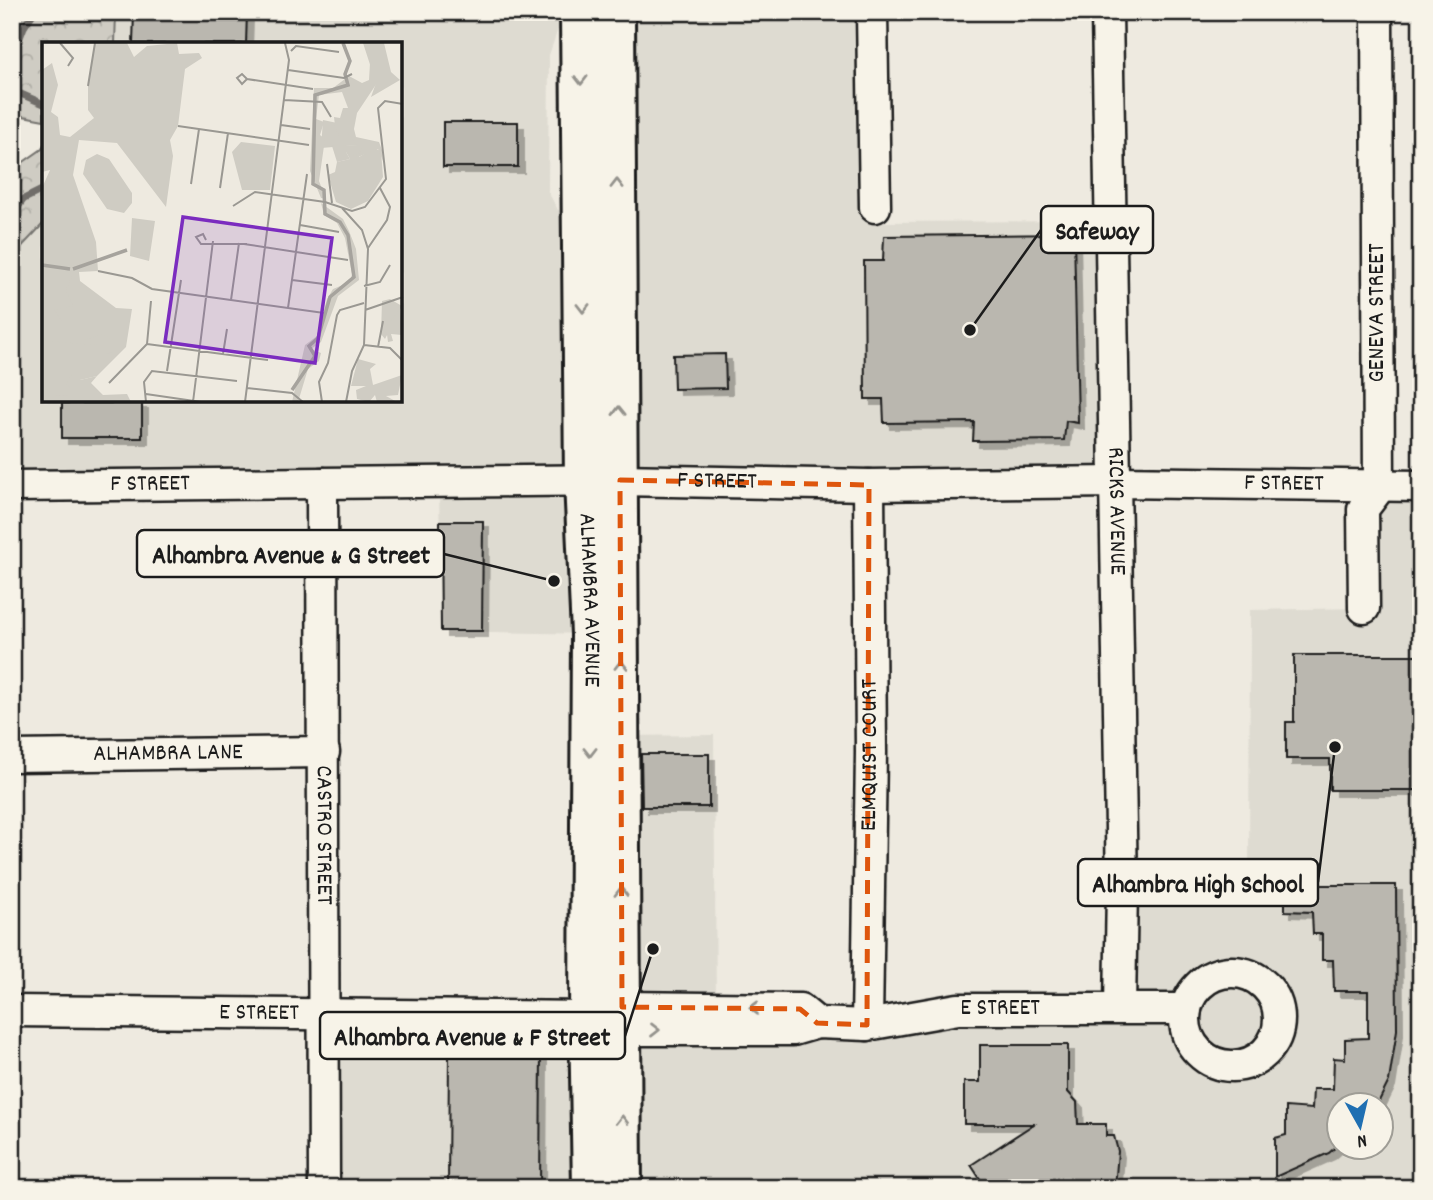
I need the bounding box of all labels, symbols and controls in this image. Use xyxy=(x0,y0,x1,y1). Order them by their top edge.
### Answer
inset map xyxy=(42,42,402,402)
one-way arrow xyxy=(573,76,589,86)
one-way arrow xyxy=(609,178,625,189)
callout: Safeway xyxy=(1041,206,1153,253)
text: Safeway xyxy=(1055,215,1140,252)
street label: GENEVA STREET xyxy=(1361,243,1395,383)
one-way arrow xyxy=(575,303,591,314)
one-way arrow xyxy=(611,406,626,417)
street label: RICKS AVENUE xyxy=(1097,447,1134,575)
street label: F STREET xyxy=(677,464,757,500)
street label: F STREET xyxy=(110,467,190,502)
street label: F STREET xyxy=(1244,467,1324,502)
street label: ALHAMBRA AVENUE xyxy=(568,512,608,687)
callout: Alhambra Avenue & G Street xyxy=(137,530,444,577)
text: Alhambra Avenue & G Street xyxy=(152,539,430,576)
one-way arrow xyxy=(613,659,629,669)
street label: ELMQUIST COURT xyxy=(853,678,888,831)
street label: ALHAMBRA LANE xyxy=(93,736,243,772)
one-way arrow xyxy=(582,747,598,758)
street label: CASTRO STREET xyxy=(306,765,340,905)
callout: Alhambra High School xyxy=(1078,859,1318,906)
text: Alhambra High School xyxy=(1092,868,1305,905)
one-way arrow xyxy=(613,886,629,897)
street label: E STREET xyxy=(960,992,1040,1026)
street label: E STREET xyxy=(219,996,299,1031)
one-way arrow xyxy=(748,1001,759,1016)
callout: Alhambra Avenue & F Street xyxy=(320,1012,625,1059)
text: Alhambra Avenue & F Street xyxy=(334,1021,611,1058)
one-way arrow xyxy=(650,1022,661,1037)
north arrow xyxy=(1324,1092,1394,1162)
one-way arrow xyxy=(614,1114,630,1124)
text: N xyxy=(1355,1125,1368,1153)

